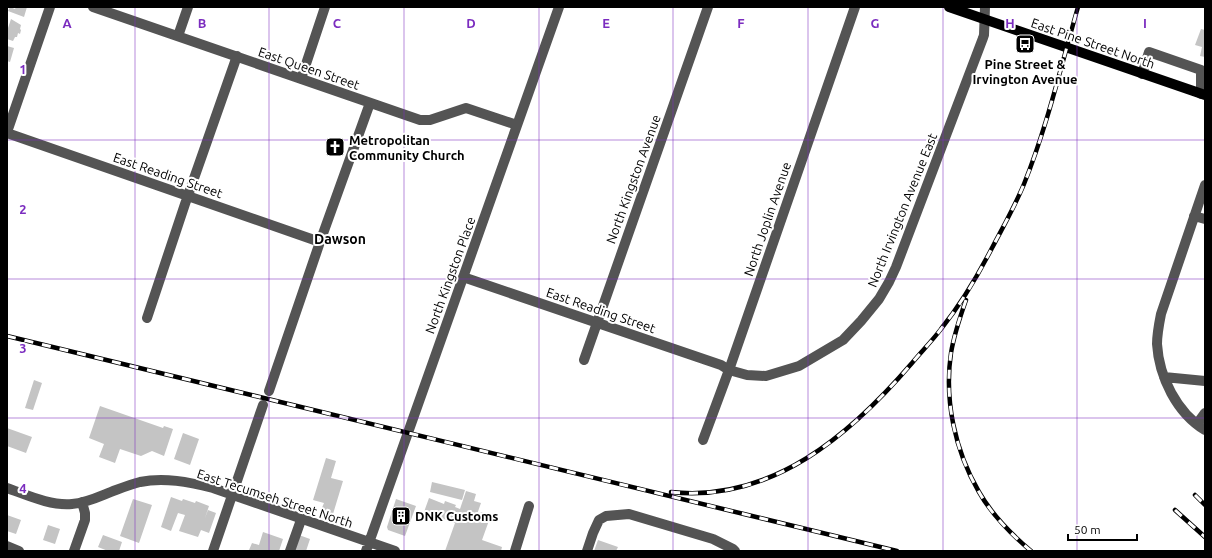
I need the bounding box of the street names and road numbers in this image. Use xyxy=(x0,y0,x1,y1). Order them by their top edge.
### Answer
street label: East Pine Street North xyxy=(1029,15,1157,71)
street label: East Queen Street xyxy=(256,44,362,93)
street label: North Kingston Avenue xyxy=(603,113,663,245)
street label: North Irvington Avenue East xyxy=(865,131,939,289)
street label: East Reading Street xyxy=(112,150,224,200)
street label: North Joplin Avenue xyxy=(741,160,793,278)
street label: North Kingston Place xyxy=(422,215,478,335)
street label: East Reading Street xyxy=(545,285,657,335)
street label: East Tecumseh Street North xyxy=(195,466,355,530)

